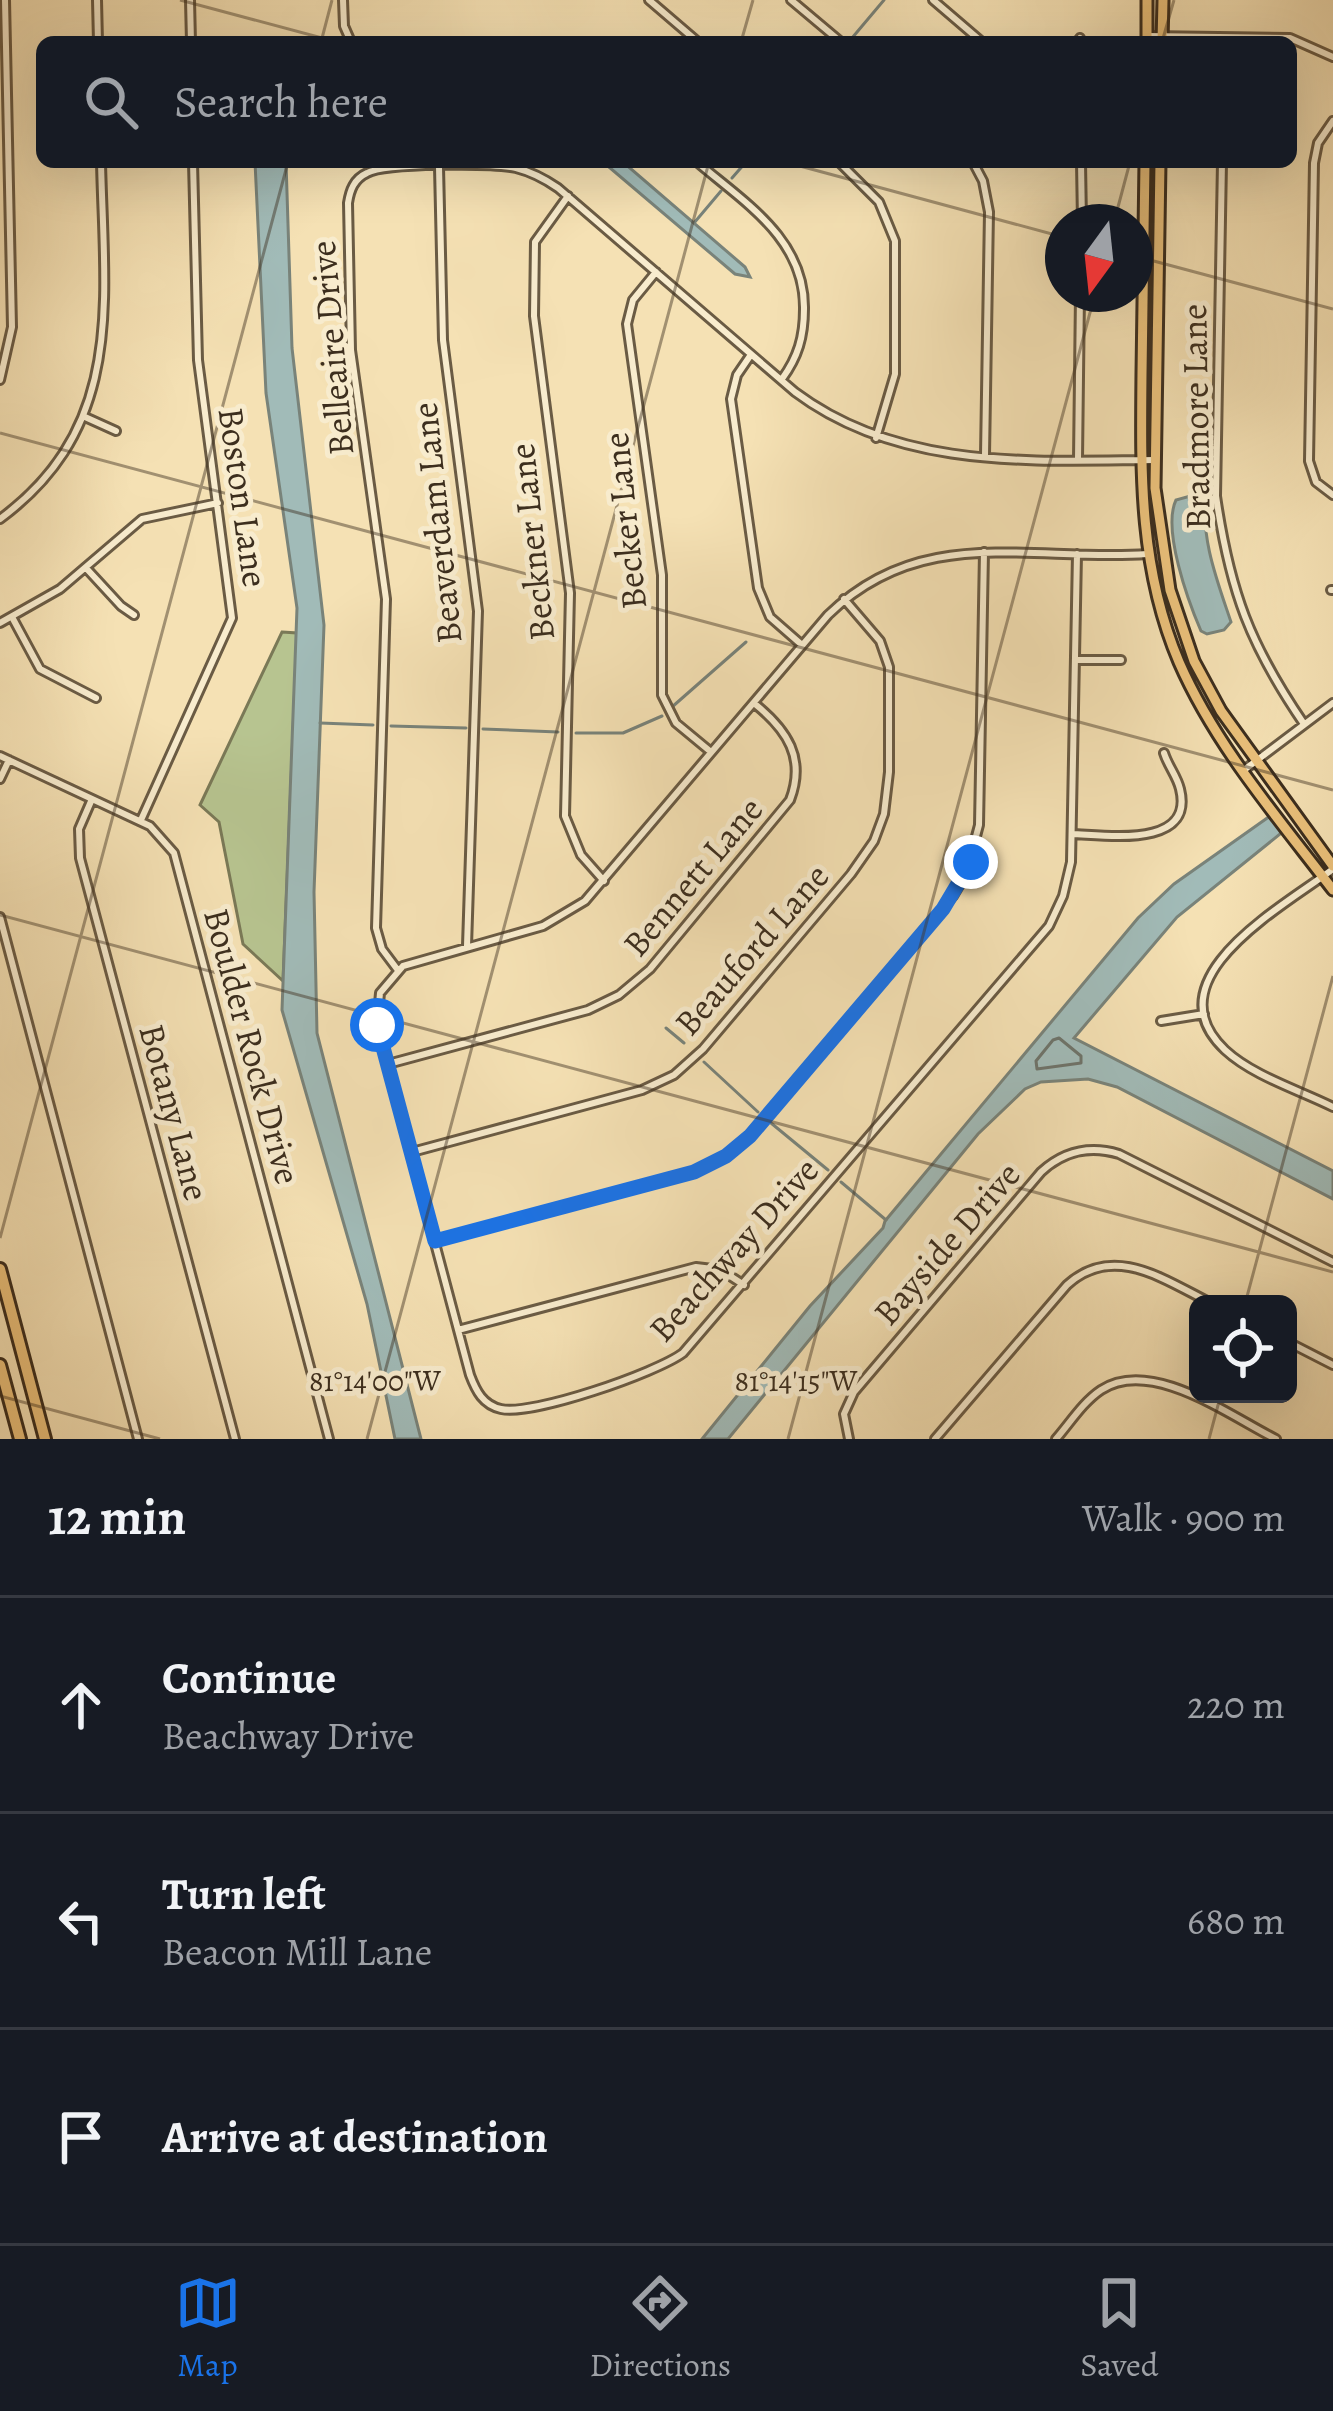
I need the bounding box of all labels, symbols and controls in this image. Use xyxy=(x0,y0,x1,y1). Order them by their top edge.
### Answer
search box xyxy=(36,36,1297,168)
icon: search xyxy=(78,69,144,135)
text: Search here xyxy=(174,71,388,133)
north arrow xyxy=(1045,204,1153,312)
street label: Belleaire Drive xyxy=(298,239,365,457)
street label: Bradmore Lane xyxy=(1169,304,1222,530)
street label: Beaverdam Lane xyxy=(399,400,474,646)
street label: Boston Lane xyxy=(207,404,280,590)
street label: Becker Lane xyxy=(591,430,658,612)
street label: Beckner Lane xyxy=(497,441,566,643)
street label: Bennett Lane xyxy=(611,786,774,967)
route end xyxy=(944,835,998,889)
street label: Beauford Lane xyxy=(663,853,840,1046)
street label: Boulder Rock Drive xyxy=(192,903,313,1189)
route start xyxy=(350,998,404,1052)
street label: Botany Lane xyxy=(127,1018,222,1206)
street label: Beachway Drive xyxy=(637,1146,829,1352)
street label: Bayside Drive xyxy=(862,1151,1031,1336)
map controls xyxy=(1189,1295,1297,1403)
button: locate xyxy=(1189,1295,1297,1403)
text: 81°14'00"W xyxy=(309,1361,441,1401)
text: 81°14'15"W xyxy=(734,1361,858,1401)
text: 12 min xyxy=(48,1482,186,1552)
text: Walk · 900 m xyxy=(1082,1491,1285,1544)
text: Continue xyxy=(162,1647,336,1709)
icon: ahead xyxy=(48,1672,114,1738)
text: 220 m xyxy=(1187,1678,1285,1731)
text: Beachway Drive xyxy=(162,1709,414,1762)
text: Turn left xyxy=(162,1863,326,1925)
icon: left xyxy=(48,1888,114,1954)
text: 680 m xyxy=(1187,1894,1285,1947)
text: Beacon Mill Lane xyxy=(162,1925,432,1978)
icon: arrive xyxy=(48,2104,114,2170)
text: Arrive at destination xyxy=(162,2106,548,2168)
tab: Map xyxy=(175,2270,241,2387)
tab: Directions xyxy=(590,2270,731,2387)
tab: Saved xyxy=(1080,2270,1158,2387)

